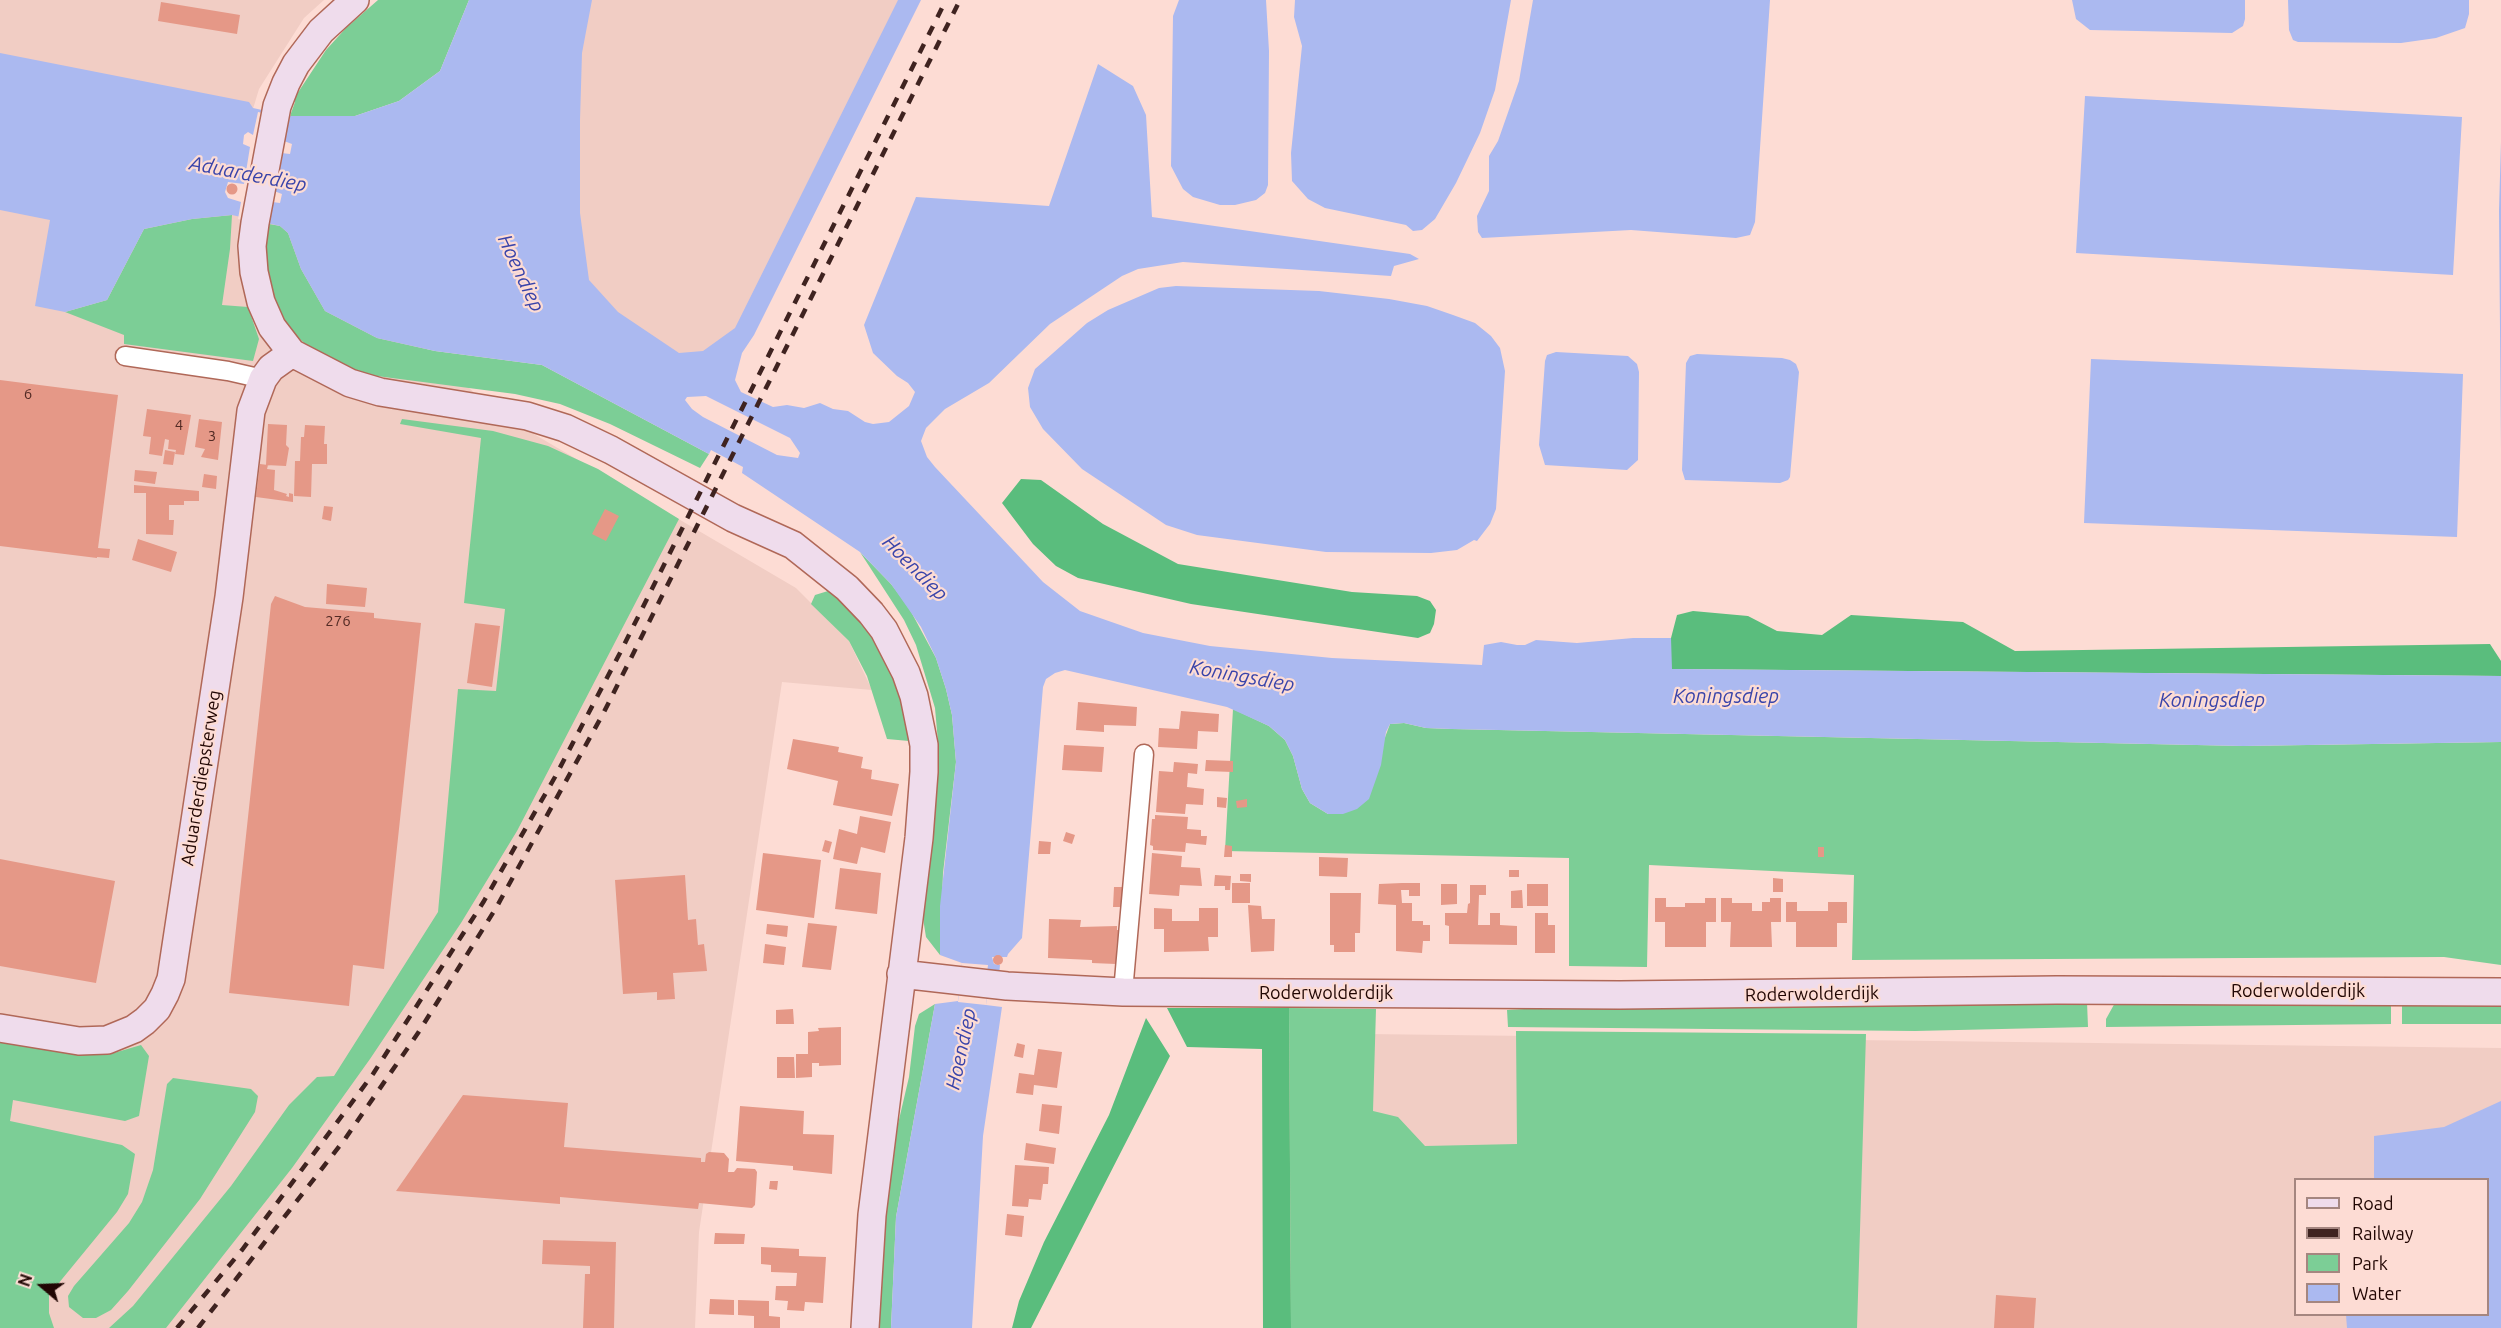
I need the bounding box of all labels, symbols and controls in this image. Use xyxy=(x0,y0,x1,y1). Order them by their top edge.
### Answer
water label: Aduarderdiep xyxy=(187,151,309,197)
water label: Hoendiep xyxy=(493,231,549,315)
house number: 6 xyxy=(24,385,32,403)
house number: 4 xyxy=(175,416,183,434)
house number: 3 xyxy=(208,427,216,445)
water label: Hoendiep xyxy=(877,530,953,606)
house number: 276 xyxy=(325,612,351,630)
water label: Koningsdiep xyxy=(1188,655,1296,697)
water label: Koningsdiep xyxy=(1673,684,1779,708)
water label: Koningsdiep xyxy=(2159,688,2265,712)
street label: Aduarderdiepsterweg xyxy=(176,689,226,867)
street label: Roderwolderdijk xyxy=(2231,980,2365,1002)
street label: Roderwolderdijk xyxy=(1259,982,1393,1004)
street label: Roderwolderdijk xyxy=(1745,982,1879,1006)
water label: Hoendiep xyxy=(941,1006,981,1092)
legend xyxy=(2294,1178,2489,1316)
text: Road xyxy=(2352,1193,2394,1213)
text: Railway xyxy=(2352,1223,2413,1243)
text: Park xyxy=(2352,1253,2388,1273)
north arrow xyxy=(12,1256,72,1316)
text: N xyxy=(15,1272,35,1289)
text: Water xyxy=(2352,1283,2401,1303)

